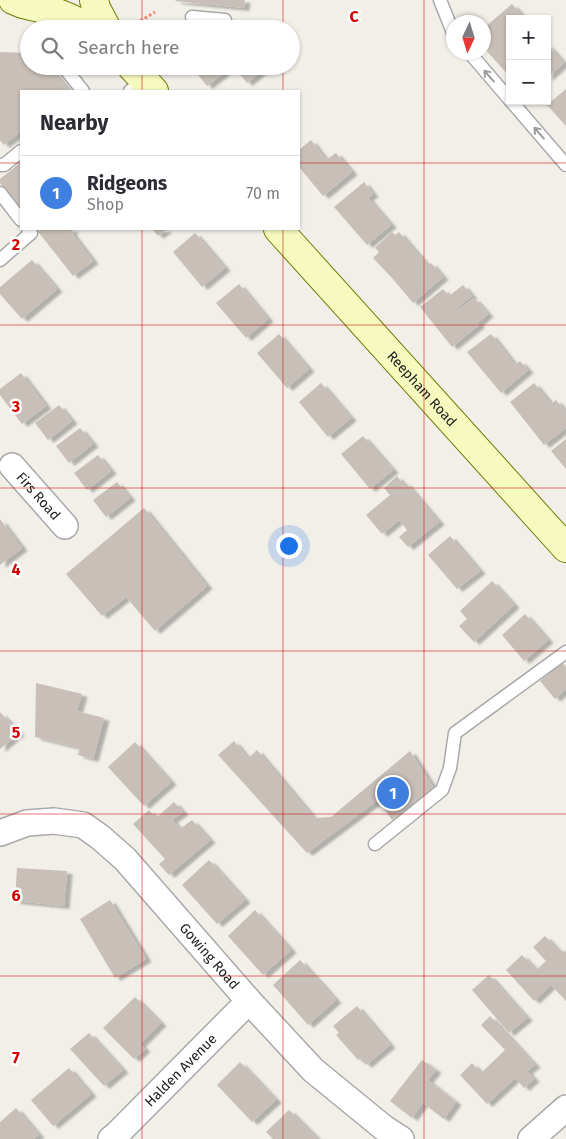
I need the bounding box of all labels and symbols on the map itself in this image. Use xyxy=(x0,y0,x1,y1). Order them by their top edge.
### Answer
text: C xyxy=(349,7,359,26)
north arrow xyxy=(446,15,491,60)
one-way arrow xyxy=(484,70,495,83)
one-way arrow xyxy=(533,127,544,140)
text: 2 xyxy=(12,235,20,254)
street label: Reepham Road xyxy=(384,347,460,430)
text: 3 xyxy=(11,397,20,416)
street label: Firs Road xyxy=(13,469,64,523)
your location xyxy=(276,533,302,559)
text: 4 xyxy=(11,560,21,579)
text: 5 xyxy=(12,723,21,742)
pin: 1 xyxy=(377,774,409,812)
text: 6 xyxy=(11,886,21,905)
street label: Gowing Road xyxy=(176,919,243,993)
street label: Halden Avenue xyxy=(141,1030,220,1110)
text: 7 xyxy=(12,1048,20,1067)

